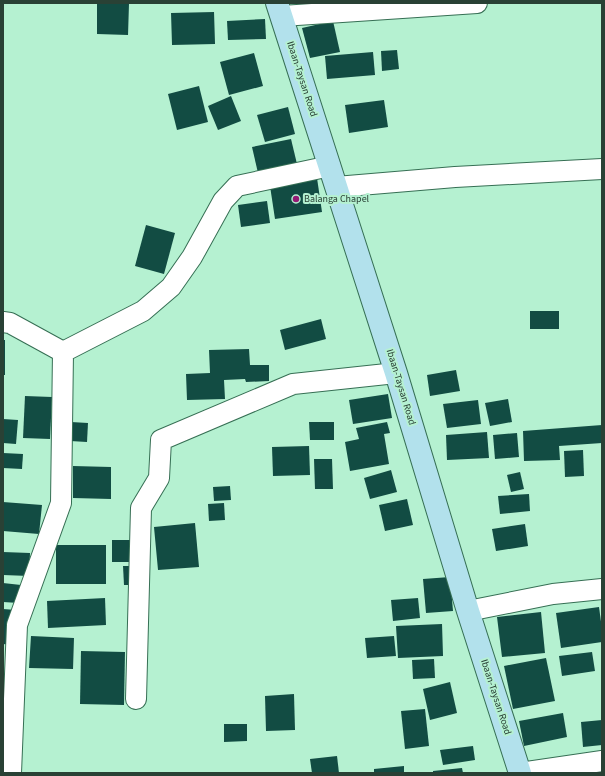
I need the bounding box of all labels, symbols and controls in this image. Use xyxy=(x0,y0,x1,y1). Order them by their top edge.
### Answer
street label: Ibaan-Taysan Road xyxy=(283,39,321,119)
place label: Balanga Chapel xyxy=(304,192,370,206)
marker: Balanga Chapel xyxy=(291,194,301,204)
street label: Ibaan-Taysan Road xyxy=(383,347,419,427)
street label: Ibaan-Taysan Road xyxy=(477,657,515,737)

